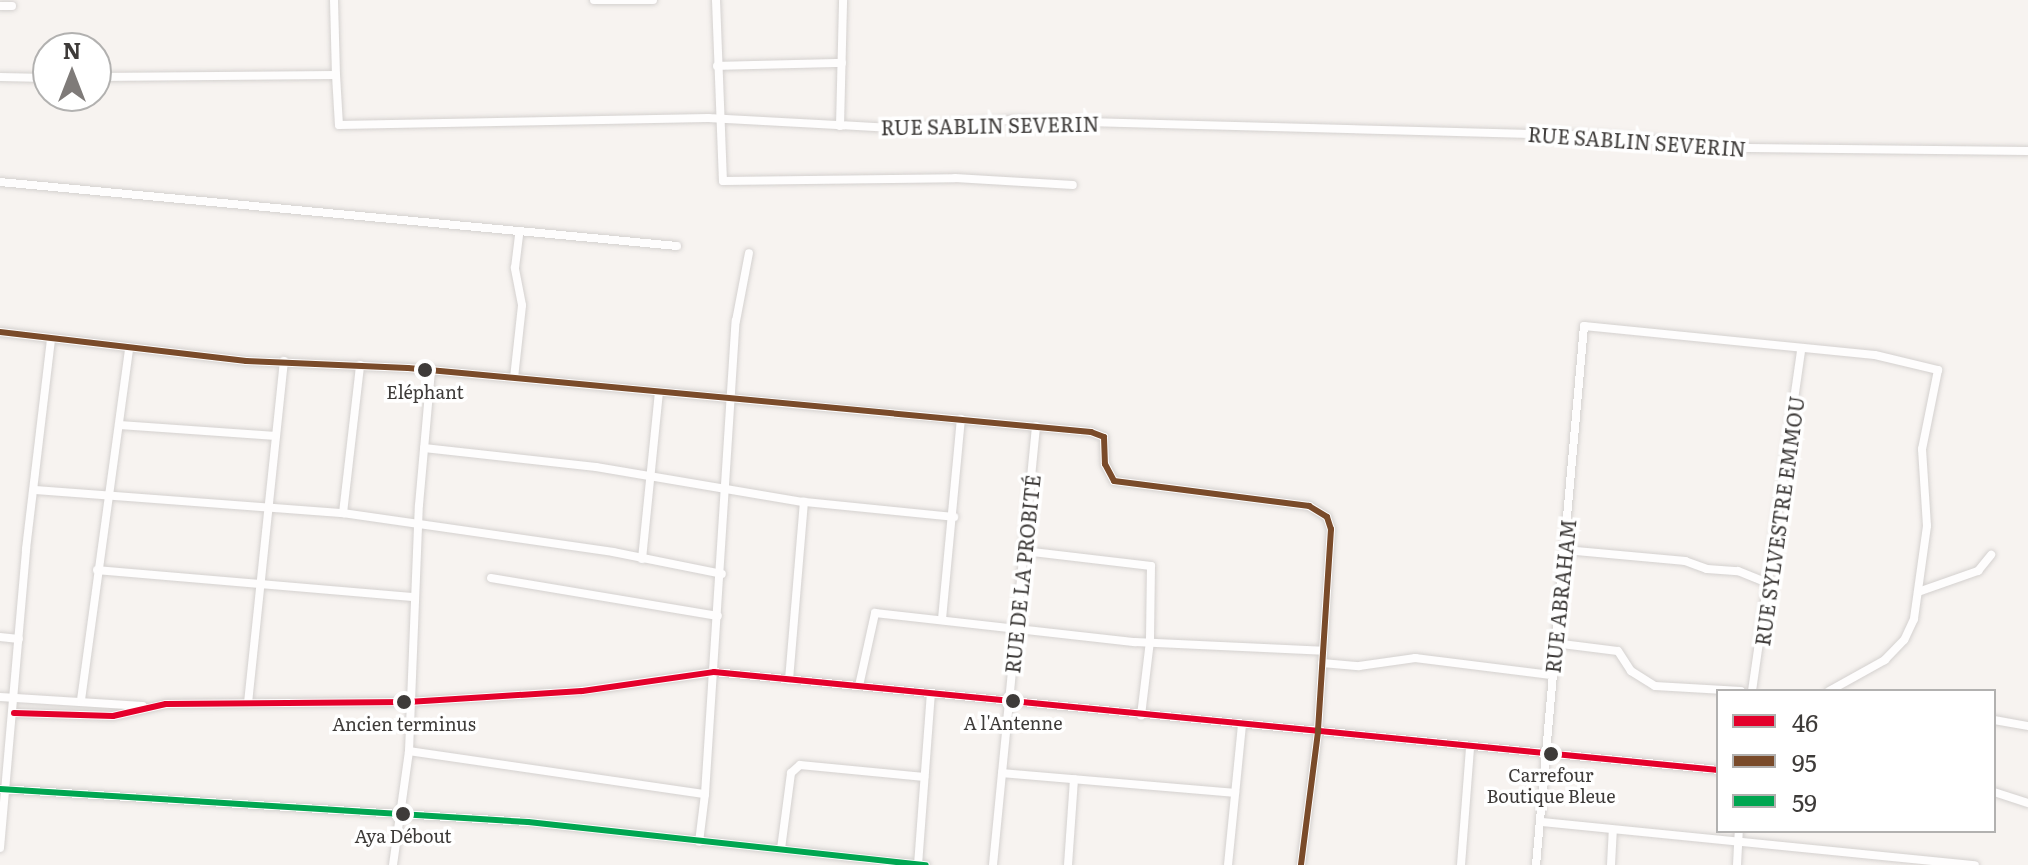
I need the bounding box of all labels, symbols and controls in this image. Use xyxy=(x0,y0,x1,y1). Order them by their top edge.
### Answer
north arrow xyxy=(32,32,112,112)
text: N xyxy=(63,33,81,66)
street label: RUE SABLIN SEVERIN xyxy=(880,111,1100,139)
street label: RUE SABLIN SEVERIN xyxy=(1527,121,1747,161)
marker: Eléphant xyxy=(417,362,433,378)
place label: Eléphant xyxy=(386,381,464,403)
street label: RUE SYLVESTRE EMMOU xyxy=(1750,395,1808,647)
street label: RUE DE LA PROBITÉ xyxy=(1000,473,1044,675)
street label: RUE ABRAHAM xyxy=(1540,518,1580,674)
legend xyxy=(1716,689,1996,833)
marker: A l'Antenne xyxy=(1005,693,1021,709)
marker: Ancien terminus xyxy=(396,694,412,710)
text: 46 xyxy=(1792,704,1818,739)
place label: A l'Antenne xyxy=(964,712,1062,734)
place label: Ancien terminus xyxy=(332,713,476,735)
text: 95 xyxy=(1792,744,1817,779)
marker: Carrefour Boutique Bleue xyxy=(1543,746,1559,762)
place label: Carrefour Boutique Bleue xyxy=(1486,765,1616,808)
text: 59 xyxy=(1792,784,1817,819)
marker: Aya Débout xyxy=(395,806,411,822)
place label: Aya Débout xyxy=(354,825,452,847)

